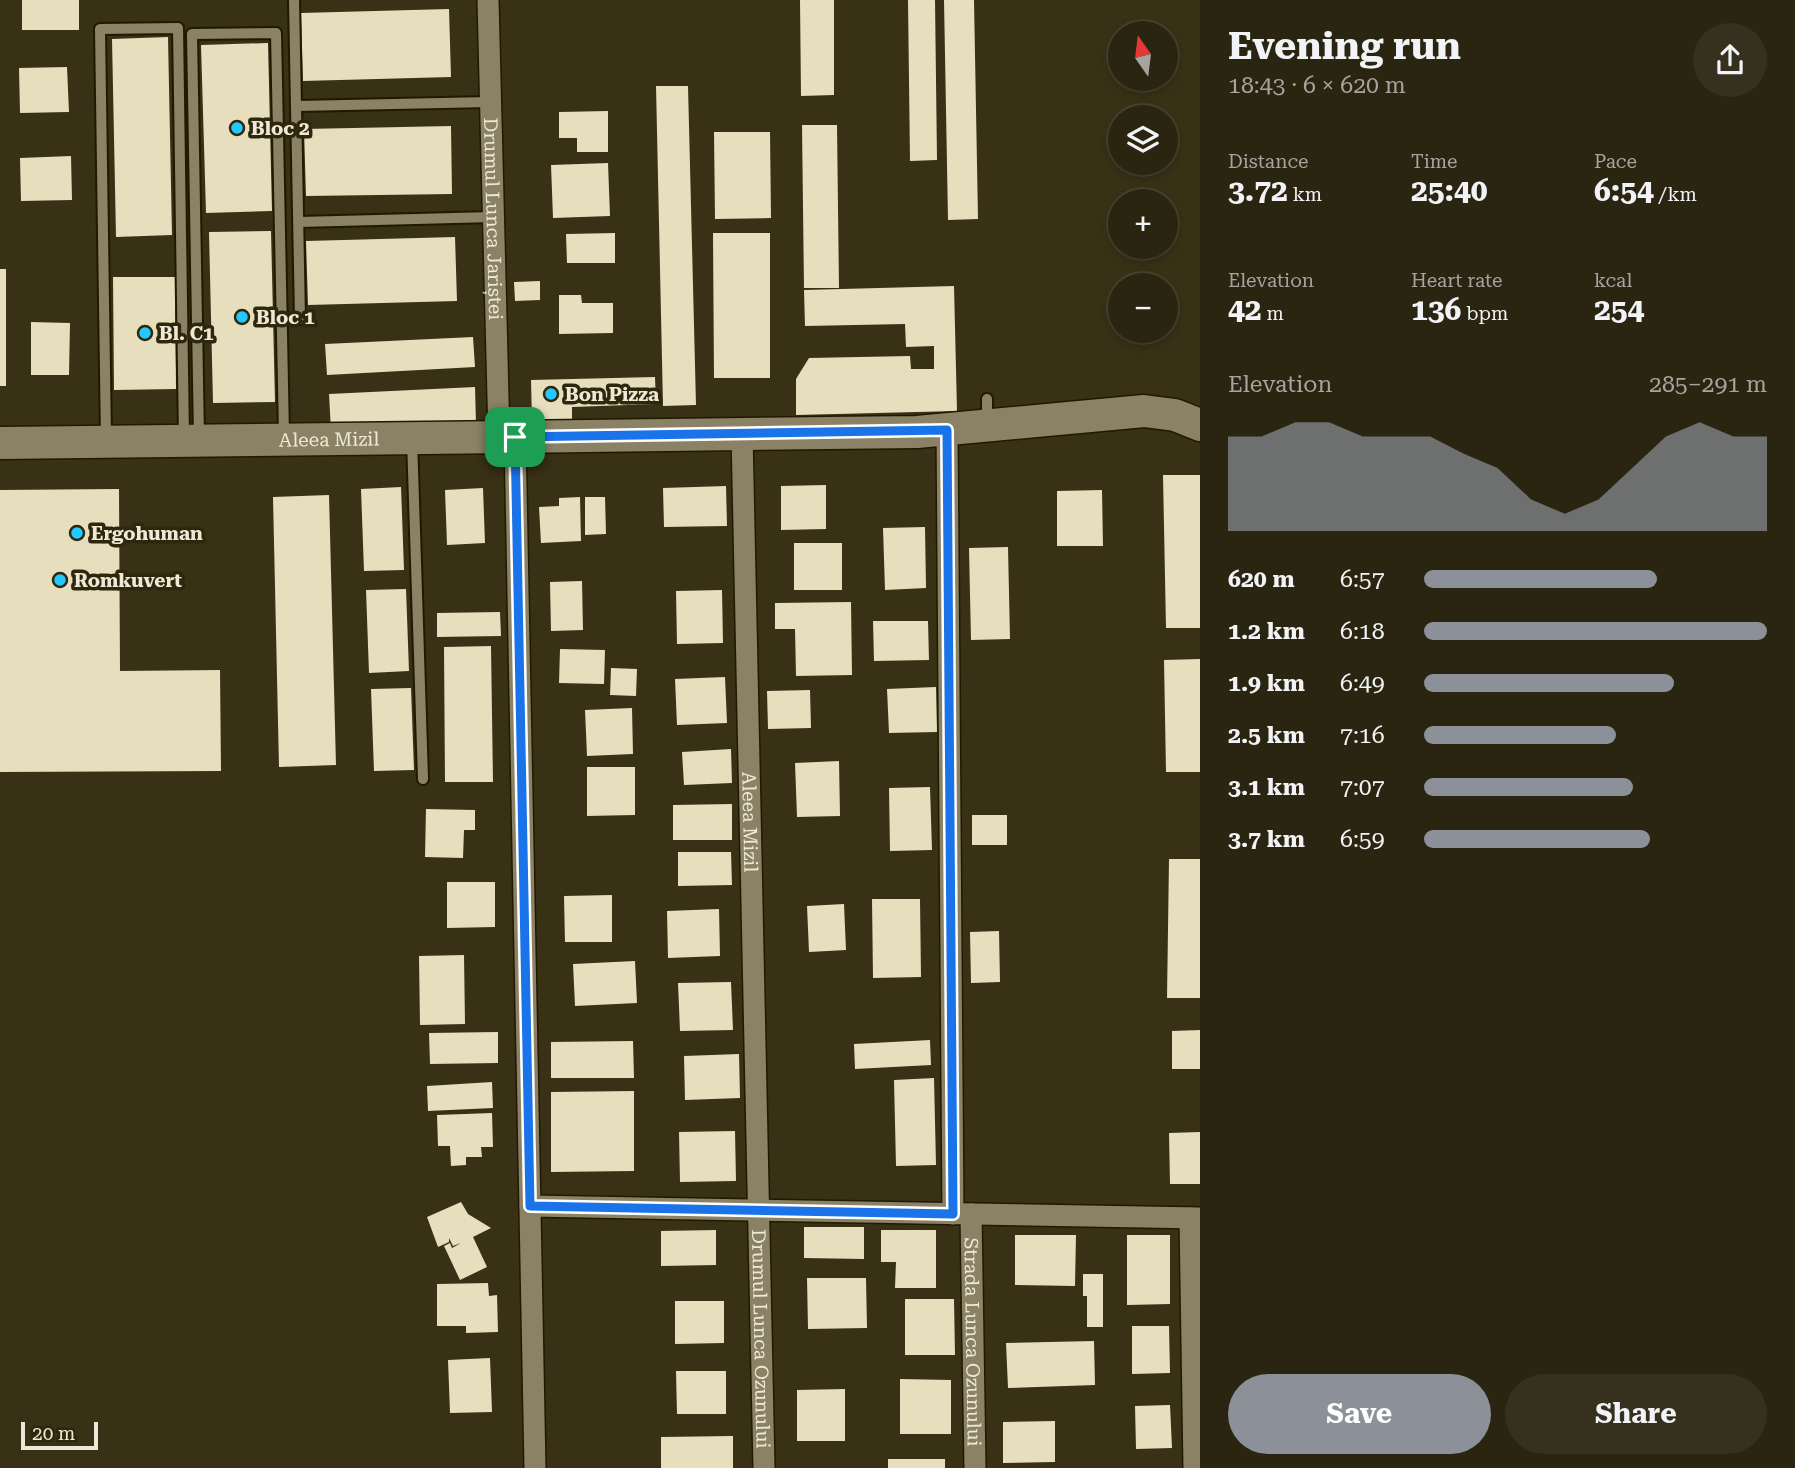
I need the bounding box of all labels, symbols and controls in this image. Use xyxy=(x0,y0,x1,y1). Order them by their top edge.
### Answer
north arrow xyxy=(1108,21,1178,91)
map controls xyxy=(1108,21,1178,343)
button: share xyxy=(1693,23,1767,97)
text: Evening run xyxy=(1228,24,1461,68)
text: 18:43 · 6 × 620 m xyxy=(1228,72,1406,99)
button: layers xyxy=(1108,105,1178,175)
place label: Bloc 2 xyxy=(251,117,310,140)
street label: Drumul Lunca Jariștei xyxy=(479,117,508,321)
marker: Bloc 2 xyxy=(229,120,245,136)
text: Distance xyxy=(1228,150,1308,173)
text: Time xyxy=(1411,150,1458,173)
text: Pace xyxy=(1594,150,1637,173)
text: 3.72 xyxy=(1228,173,1288,208)
text: 25:40 xyxy=(1411,173,1488,208)
text: 6:54 xyxy=(1594,173,1654,208)
text: km xyxy=(1288,183,1322,206)
text: /km xyxy=(1654,183,1697,206)
button: + xyxy=(1108,189,1178,259)
text: Elevation xyxy=(1228,269,1314,292)
text: Heart rate xyxy=(1411,269,1502,292)
text: kcal xyxy=(1594,269,1632,292)
button: − xyxy=(1108,273,1178,343)
text: 42 xyxy=(1228,292,1262,327)
text: 136 xyxy=(1411,292,1461,327)
text: 254 xyxy=(1594,292,1644,327)
text: m xyxy=(1262,302,1284,325)
text: bpm xyxy=(1461,302,1508,325)
place label: Bloc 1 xyxy=(256,306,315,329)
marker: Bloc 1 xyxy=(234,309,250,325)
place label: Bl. C1 xyxy=(159,322,214,345)
marker: Bl. C1 xyxy=(137,325,153,341)
text: Elevation xyxy=(1228,371,1332,398)
text: 285–291 m xyxy=(1649,371,1767,398)
place label: Bon Pizza xyxy=(565,383,659,406)
marker: Bon Pizza xyxy=(543,386,559,402)
pin xyxy=(485,407,545,467)
icon: arrive xyxy=(496,418,534,456)
street label: Aleea Mizil xyxy=(279,427,379,451)
place label: Ergohuman xyxy=(91,522,203,545)
marker: Ergohuman xyxy=(69,525,85,541)
text: 620 m xyxy=(1228,566,1295,593)
text: 6:57 xyxy=(1340,566,1385,593)
place label: Romkuvert xyxy=(74,569,182,592)
marker: Romkuvert xyxy=(52,572,68,588)
text: 1.2 km xyxy=(1228,618,1305,645)
text: 6:18 xyxy=(1340,618,1385,645)
text: 1.9 km xyxy=(1228,670,1305,697)
text: 6:49 xyxy=(1340,670,1385,697)
text: 2.5 km xyxy=(1228,722,1305,749)
text: 7:16 xyxy=(1340,722,1385,749)
street label: Aleea Mizil xyxy=(738,771,763,873)
text: 3.1 km xyxy=(1228,774,1305,801)
text: 7:07 xyxy=(1340,774,1385,801)
text: 3.7 km xyxy=(1228,826,1305,853)
text: 6:59 xyxy=(1340,826,1385,853)
street label: Drumul Lunca Ozunului xyxy=(747,1229,775,1449)
street label: Strada Lunca Ozunului xyxy=(960,1237,986,1447)
button: Save xyxy=(1228,1374,1491,1454)
button: Share xyxy=(1505,1374,1767,1454)
scale bar xyxy=(21,1419,98,1451)
text: 20 m xyxy=(32,1422,75,1445)

